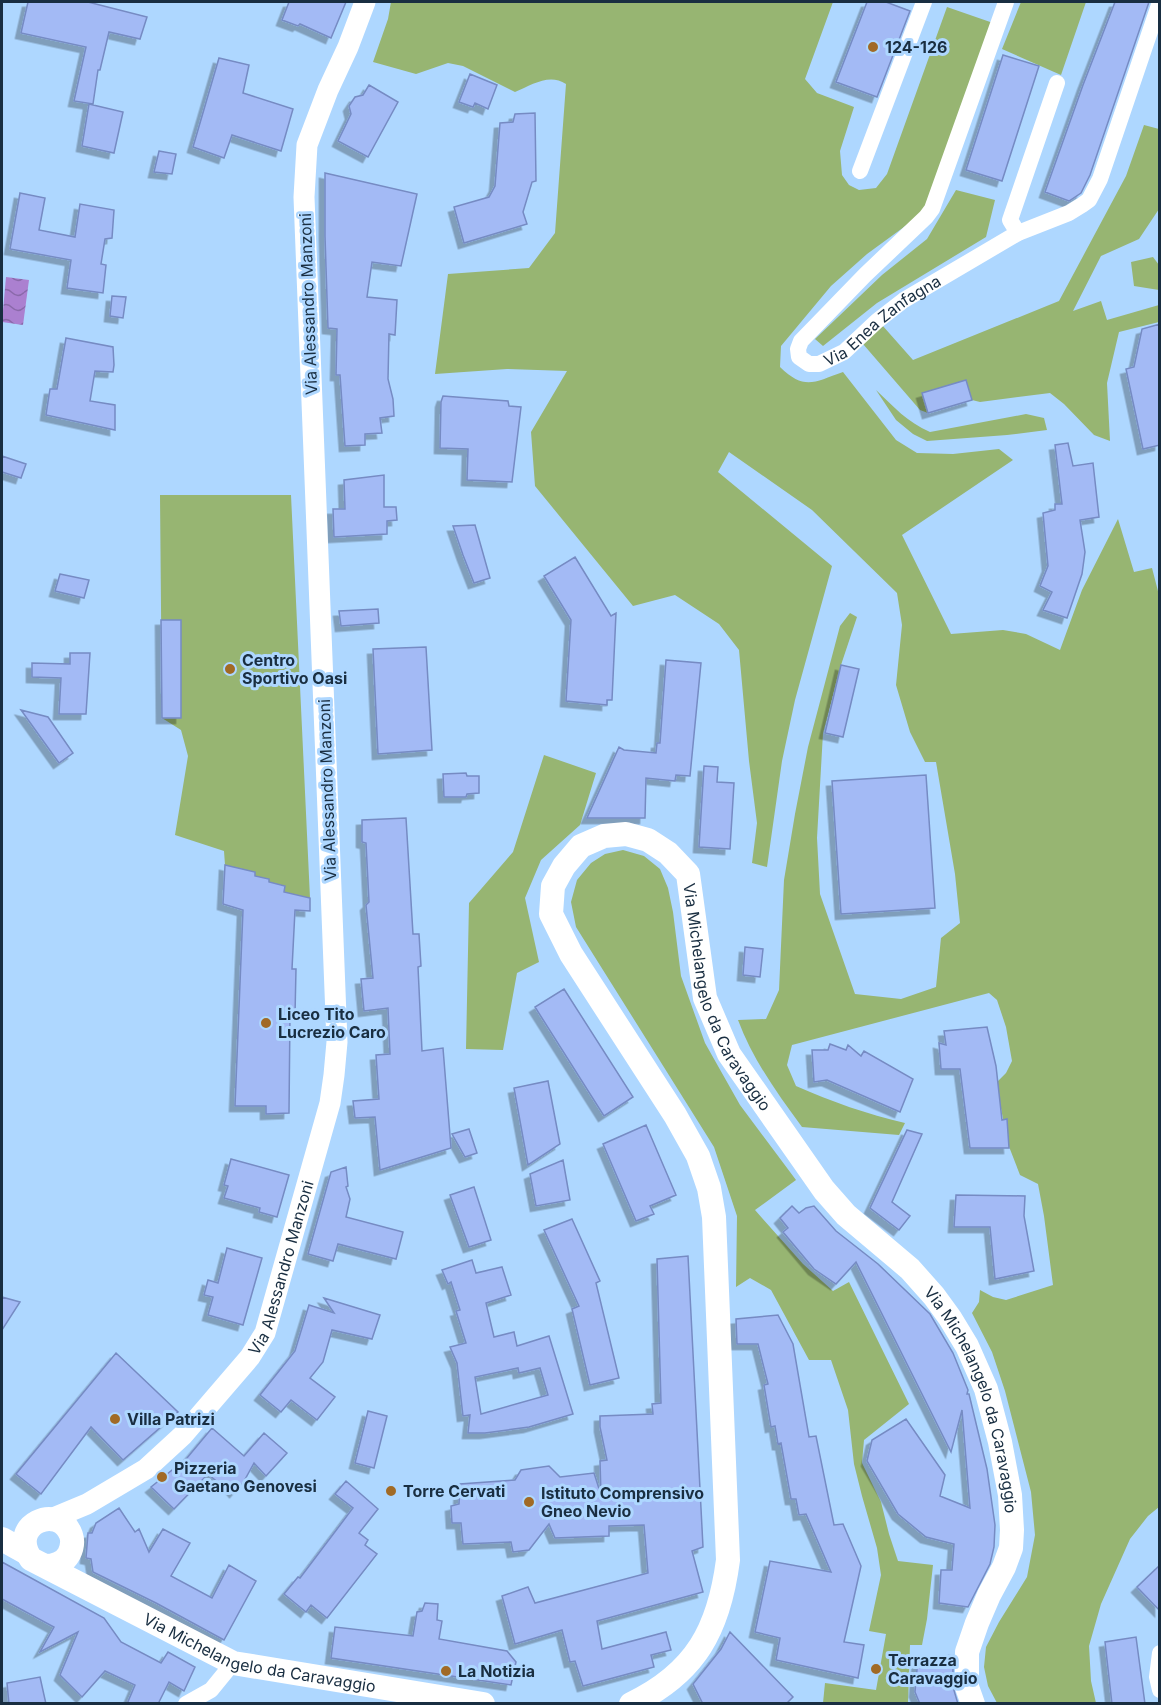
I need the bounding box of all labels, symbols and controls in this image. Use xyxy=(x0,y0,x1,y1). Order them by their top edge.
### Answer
place label: 124-126 xyxy=(885,37,947,57)
marker: 124-126 xyxy=(866,40,880,54)
street label: Via Alessandro Manzoni xyxy=(295,213,321,395)
street label: Via Enea Zanfagna xyxy=(820,271,944,370)
place label: Centro Sportivo Oasi xyxy=(242,650,347,688)
marker: Centro Sportivo Oasi xyxy=(223,662,237,676)
street label: Via Alessandro Manzoni xyxy=(314,699,340,881)
street label: Via Michelangelo da Caravaggio xyxy=(679,882,776,1115)
place label: Liceo Tito Lucrezio Caro xyxy=(278,1004,386,1042)
marker: Liceo Tito Lucrezio Caro xyxy=(259,1016,273,1030)
street label: Via Alessandro Manzoni xyxy=(244,1178,318,1359)
street label: Via Michelangelo da Caravaggio xyxy=(920,1282,1021,1514)
place label: Villa Patrizi xyxy=(127,1409,215,1429)
marker: Villa Patrizi xyxy=(108,1412,122,1426)
place label: Pizzeria Gaetano Genovesi xyxy=(174,1458,317,1496)
marker: Pizzeria Gaetano Genovesi xyxy=(155,1470,169,1484)
place label: Torre Cervati xyxy=(403,1481,505,1501)
place label: Istituto Comprensivo Gneo Nevio xyxy=(541,1483,704,1521)
marker: Torre Cervati xyxy=(384,1484,398,1498)
marker: Istituto Comprensivo Gneo Nevio xyxy=(522,1495,536,1509)
street label: Via Michelangelo da Caravaggio xyxy=(140,1609,377,1696)
place label: Terrazza Caravaggio xyxy=(888,1650,978,1688)
place label: La Notizia xyxy=(458,1661,535,1681)
marker: Terrazza Caravaggio xyxy=(869,1662,883,1676)
marker: La Notizia xyxy=(439,1664,453,1678)

